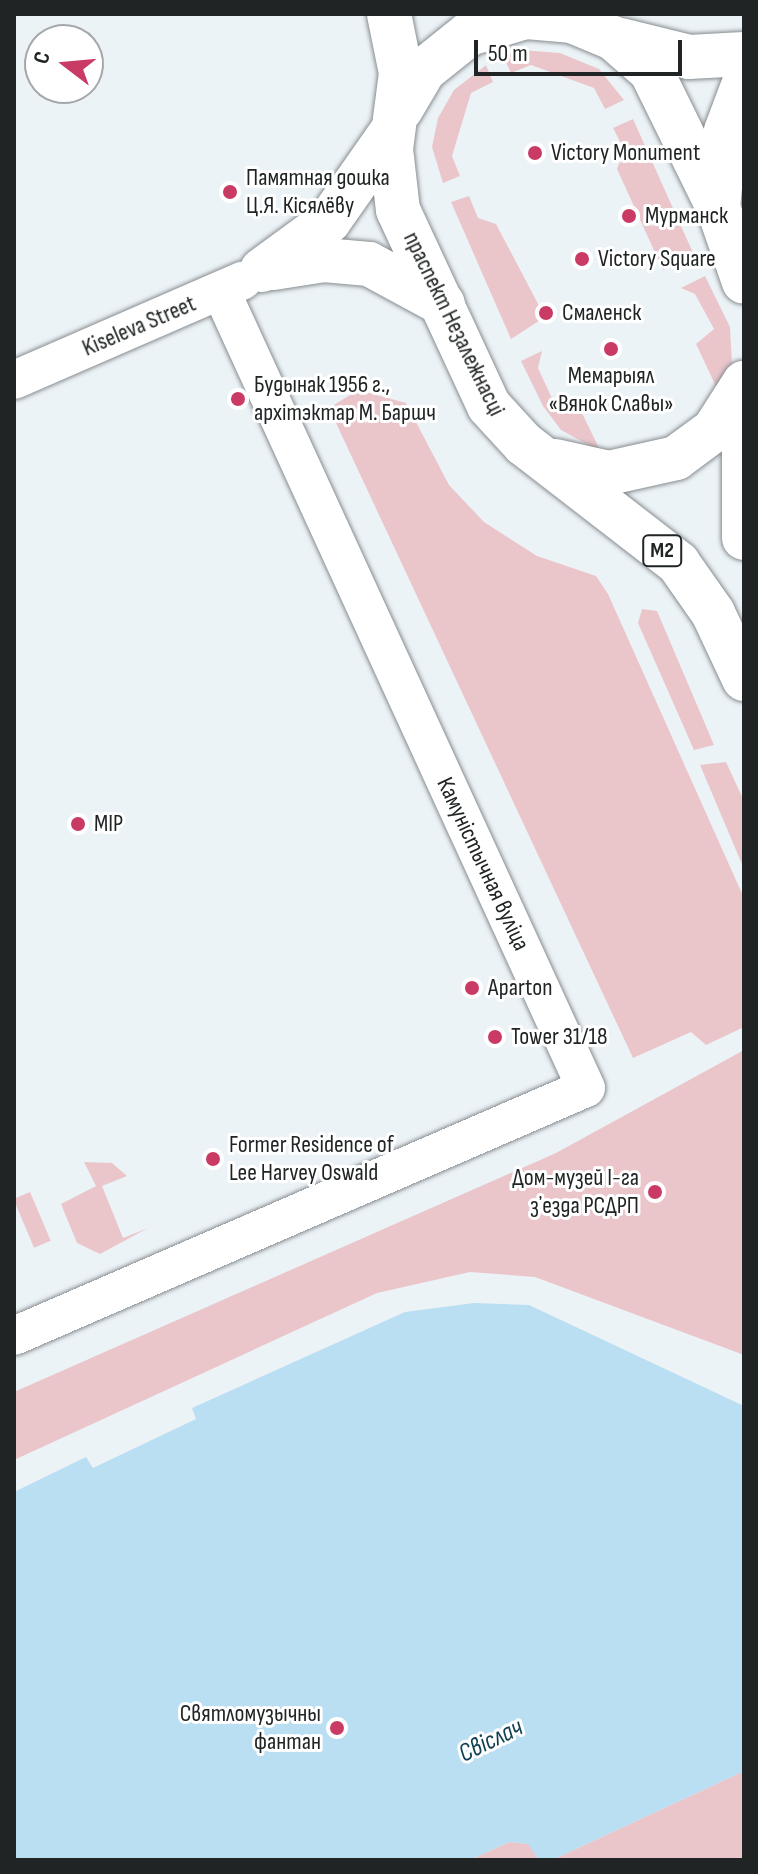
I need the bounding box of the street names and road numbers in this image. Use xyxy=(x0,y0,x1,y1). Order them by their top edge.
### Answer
street label: праспект Незалежнасці xyxy=(397,227,511,421)
street label: Kiseleva Street xyxy=(78,289,200,363)
road number: М2 xyxy=(642,533,682,569)
street label: Камуністычная вуліца xyxy=(430,773,536,955)

